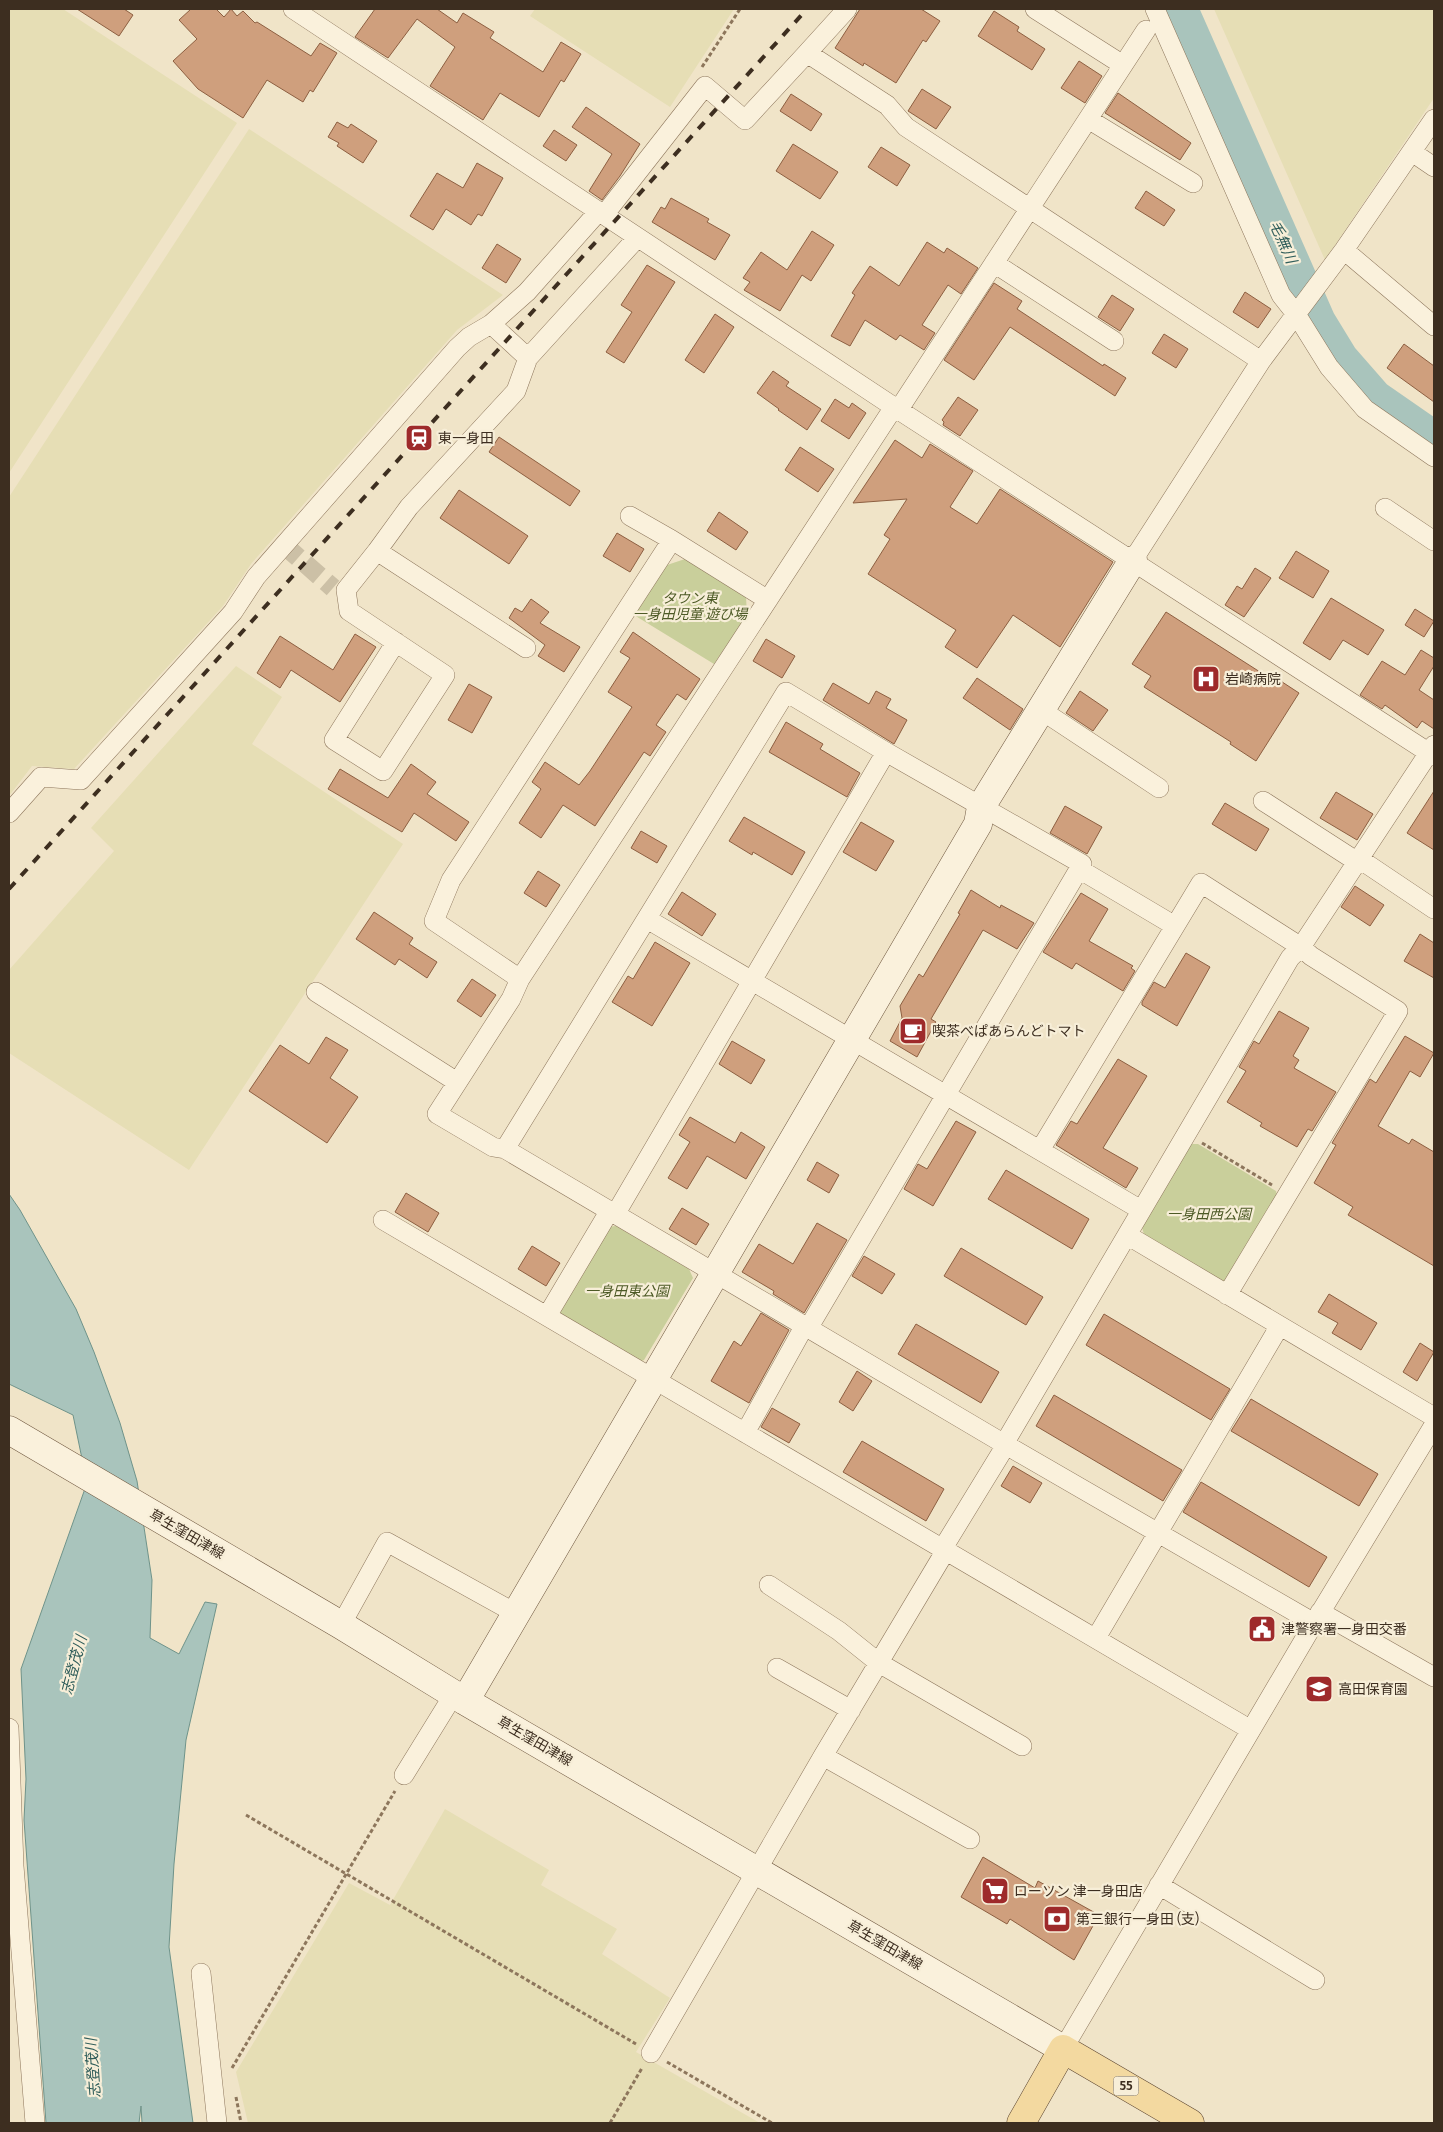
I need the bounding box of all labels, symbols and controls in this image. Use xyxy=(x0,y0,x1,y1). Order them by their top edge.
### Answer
water label: 毛無川 xyxy=(1266,218,1301,268)
station icon: 東一身田 xyxy=(404,423,434,453)
place label: 東一身田 xyxy=(438,430,494,447)
park label: タウン東 一身田児童 遊び場 xyxy=(633,590,749,623)
hospital icon: 岩崎病院 xyxy=(1191,664,1221,694)
place label: 岩崎病院 xyxy=(1225,671,1281,688)
cafe icon: 喫茶べぱあらんどトマト xyxy=(898,1016,928,1046)
place label: 喫茶べぱあらんどトマト xyxy=(932,1023,1086,1040)
park label: 一身田西公園 xyxy=(1167,1206,1253,1223)
park label: 一身田東公園 xyxy=(585,1283,671,1300)
street label: 草生窪田津線 xyxy=(146,1506,227,1563)
public building icon: 津警察署一身田交番 xyxy=(1247,1614,1277,1644)
place label: 津警察署一身田交番 xyxy=(1281,1621,1407,1638)
water label: 志登茂川 xyxy=(58,1632,91,1696)
school or university icon: 高田保育園 xyxy=(1304,1674,1334,1704)
place label: 高田保育園 xyxy=(1338,1681,1408,1698)
street label: 草生窪田津線 xyxy=(494,1713,575,1770)
supermarket icon: ローソン 津一身田店 xyxy=(980,1876,1010,1906)
place label: ローソン 津一身田店 xyxy=(1014,1883,1143,1900)
bank icon: 第三銀行一身田 (支) xyxy=(1042,1904,1072,1934)
place label: 第三銀行一身田 (支) xyxy=(1076,1911,1199,1928)
street label: 草生窪田津線 xyxy=(844,1917,925,1974)
water label: 志登茂川 xyxy=(82,2035,104,2099)
road number: 55 xyxy=(1114,2076,1138,2096)

